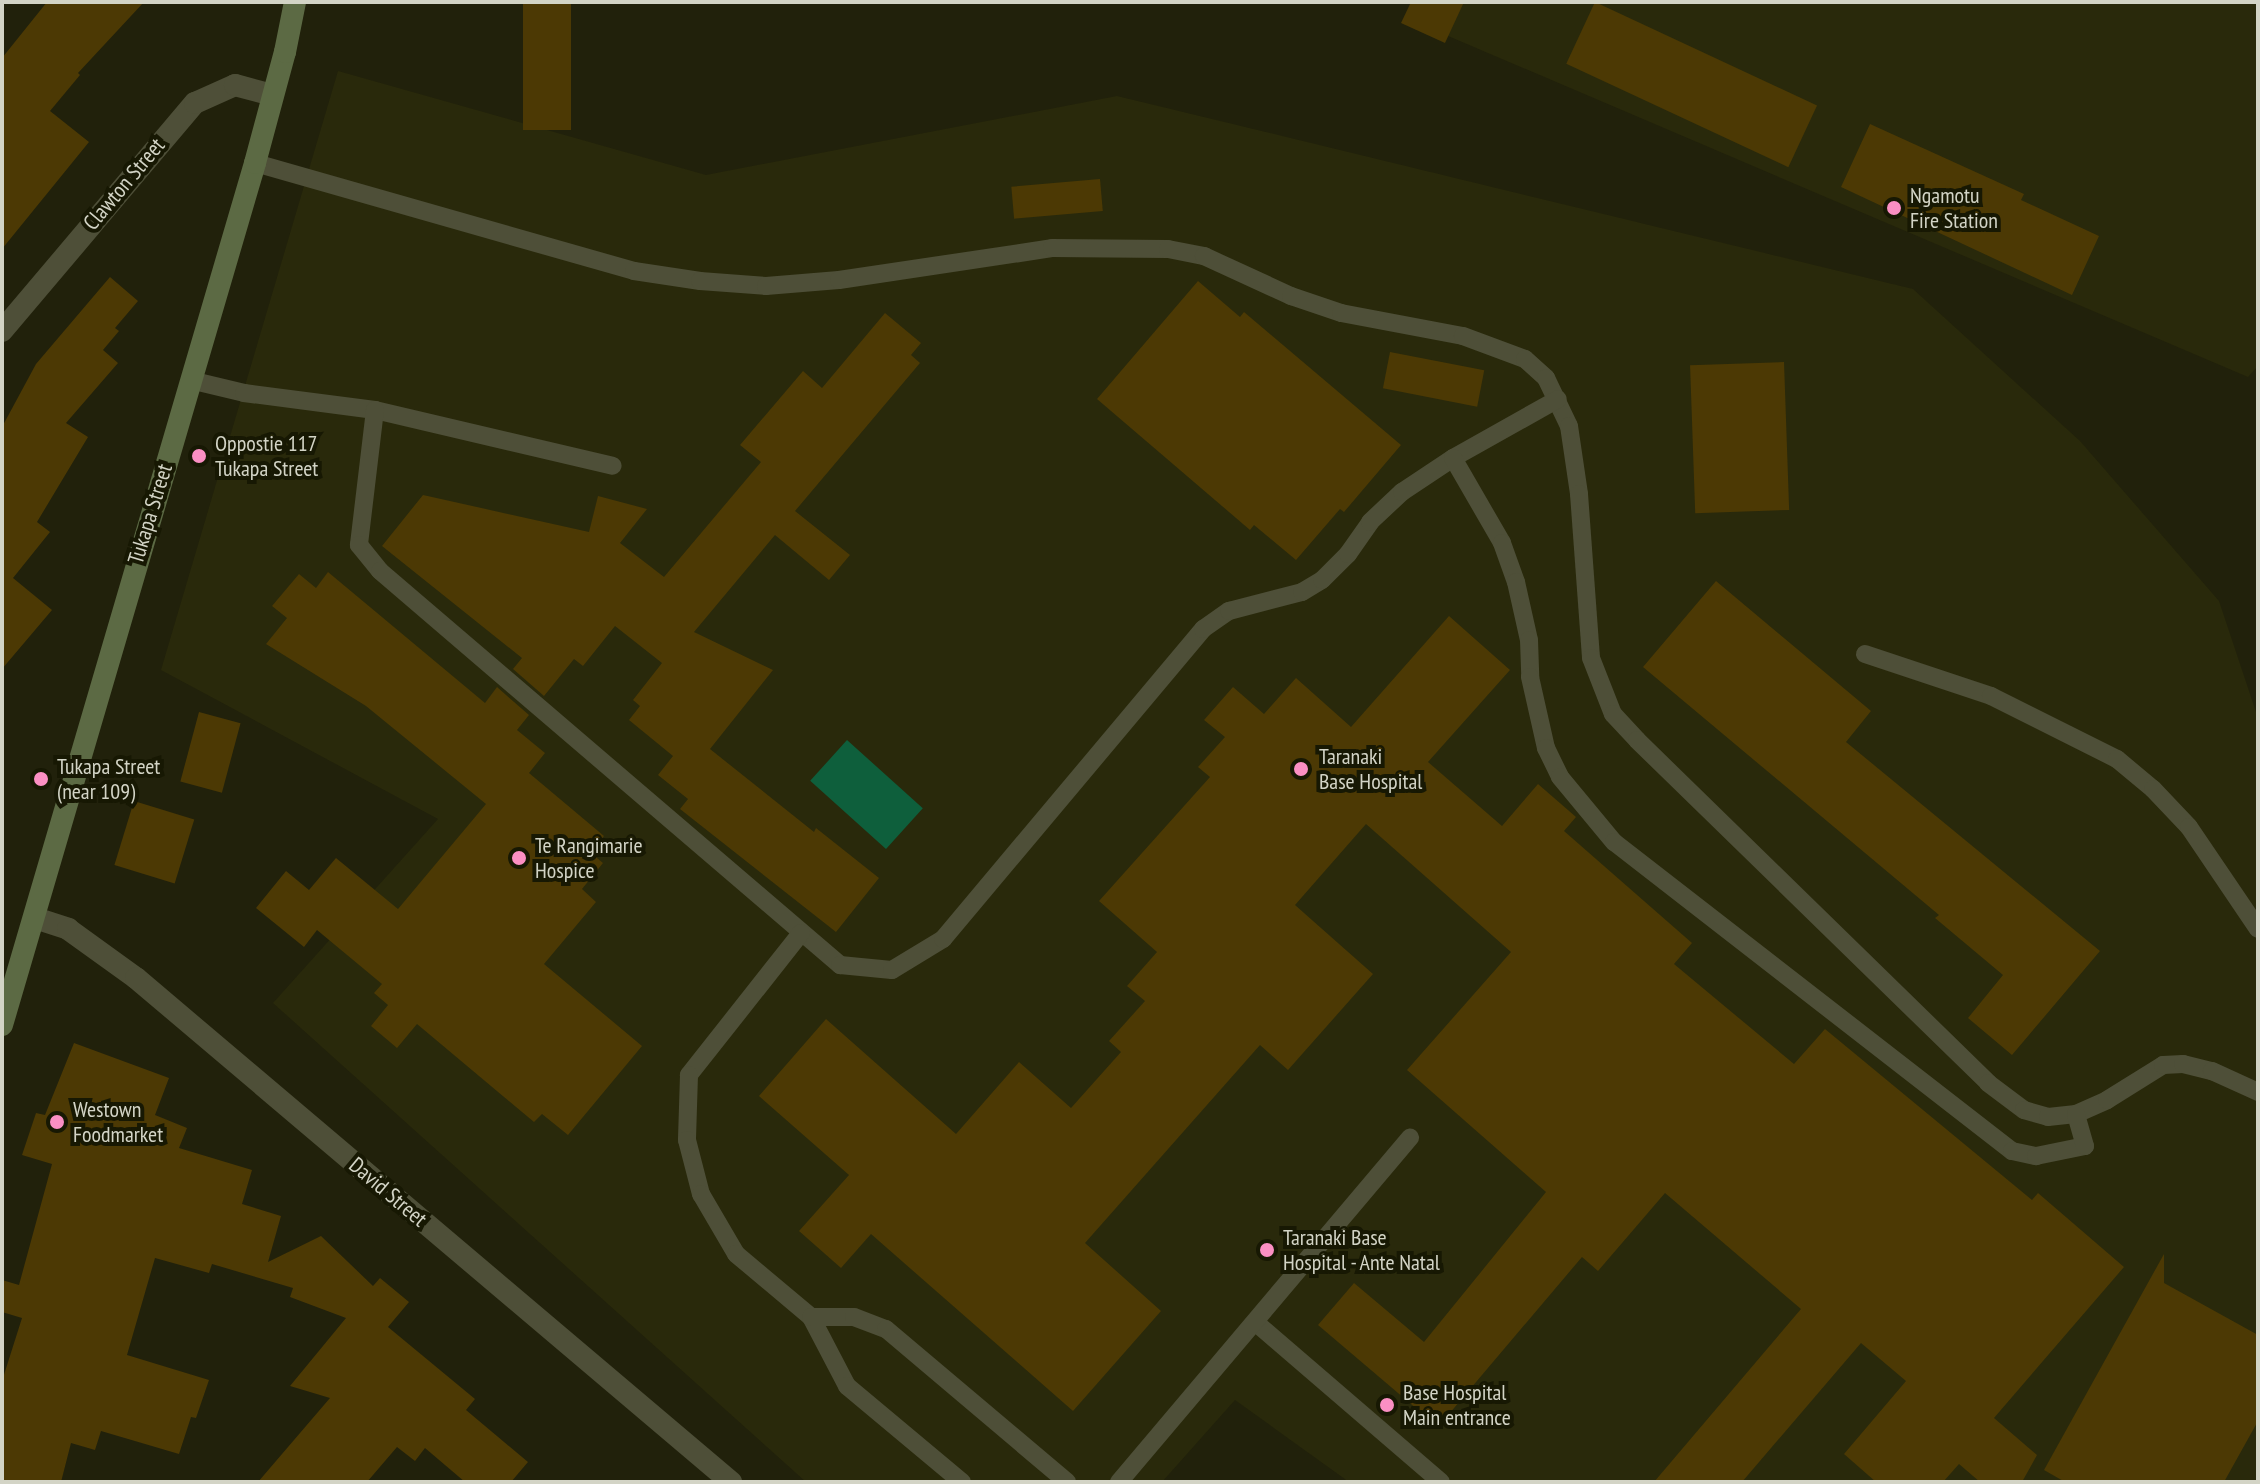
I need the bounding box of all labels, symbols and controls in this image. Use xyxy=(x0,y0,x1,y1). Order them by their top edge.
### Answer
street label: Clawton Street xyxy=(78,133,170,235)
place label: Ngamotu Fire Station xyxy=(1910,182,1998,234)
marker: Ngamotu Fire Station xyxy=(1885,199,1903,217)
place label: Oppostie 117 Tukapa Street xyxy=(215,430,318,482)
marker: Oppostie 117 Tukapa Street xyxy=(190,447,208,465)
street label: Tukapa Street xyxy=(122,461,178,567)
place label: Taranaki Base Hospital xyxy=(1319,743,1422,794)
place label: Tukapa Street (near 109) xyxy=(57,753,160,804)
marker: Taranaki Base Hospital xyxy=(1290,758,1312,780)
marker: Tukapa Street (near 109) xyxy=(32,770,50,788)
place label: Te Rangimarie Hospice xyxy=(535,832,643,884)
marker: Te Rangimarie Hospice xyxy=(510,849,528,867)
place label: Westown Foodmarket xyxy=(73,1096,163,1148)
marker: Westown Foodmarket xyxy=(48,1113,66,1131)
street label: David Street xyxy=(344,1152,432,1232)
place label: Taranaki Base Hospital - Ante Natal xyxy=(1283,1224,1442,1276)
marker: Taranaki Base Hospital - Ante Natal xyxy=(1258,1241,1276,1259)
place label: Base Hospital Main entrance xyxy=(1403,1379,1511,1430)
marker: Base Hospital Main entrance xyxy=(1378,1396,1396,1414)

